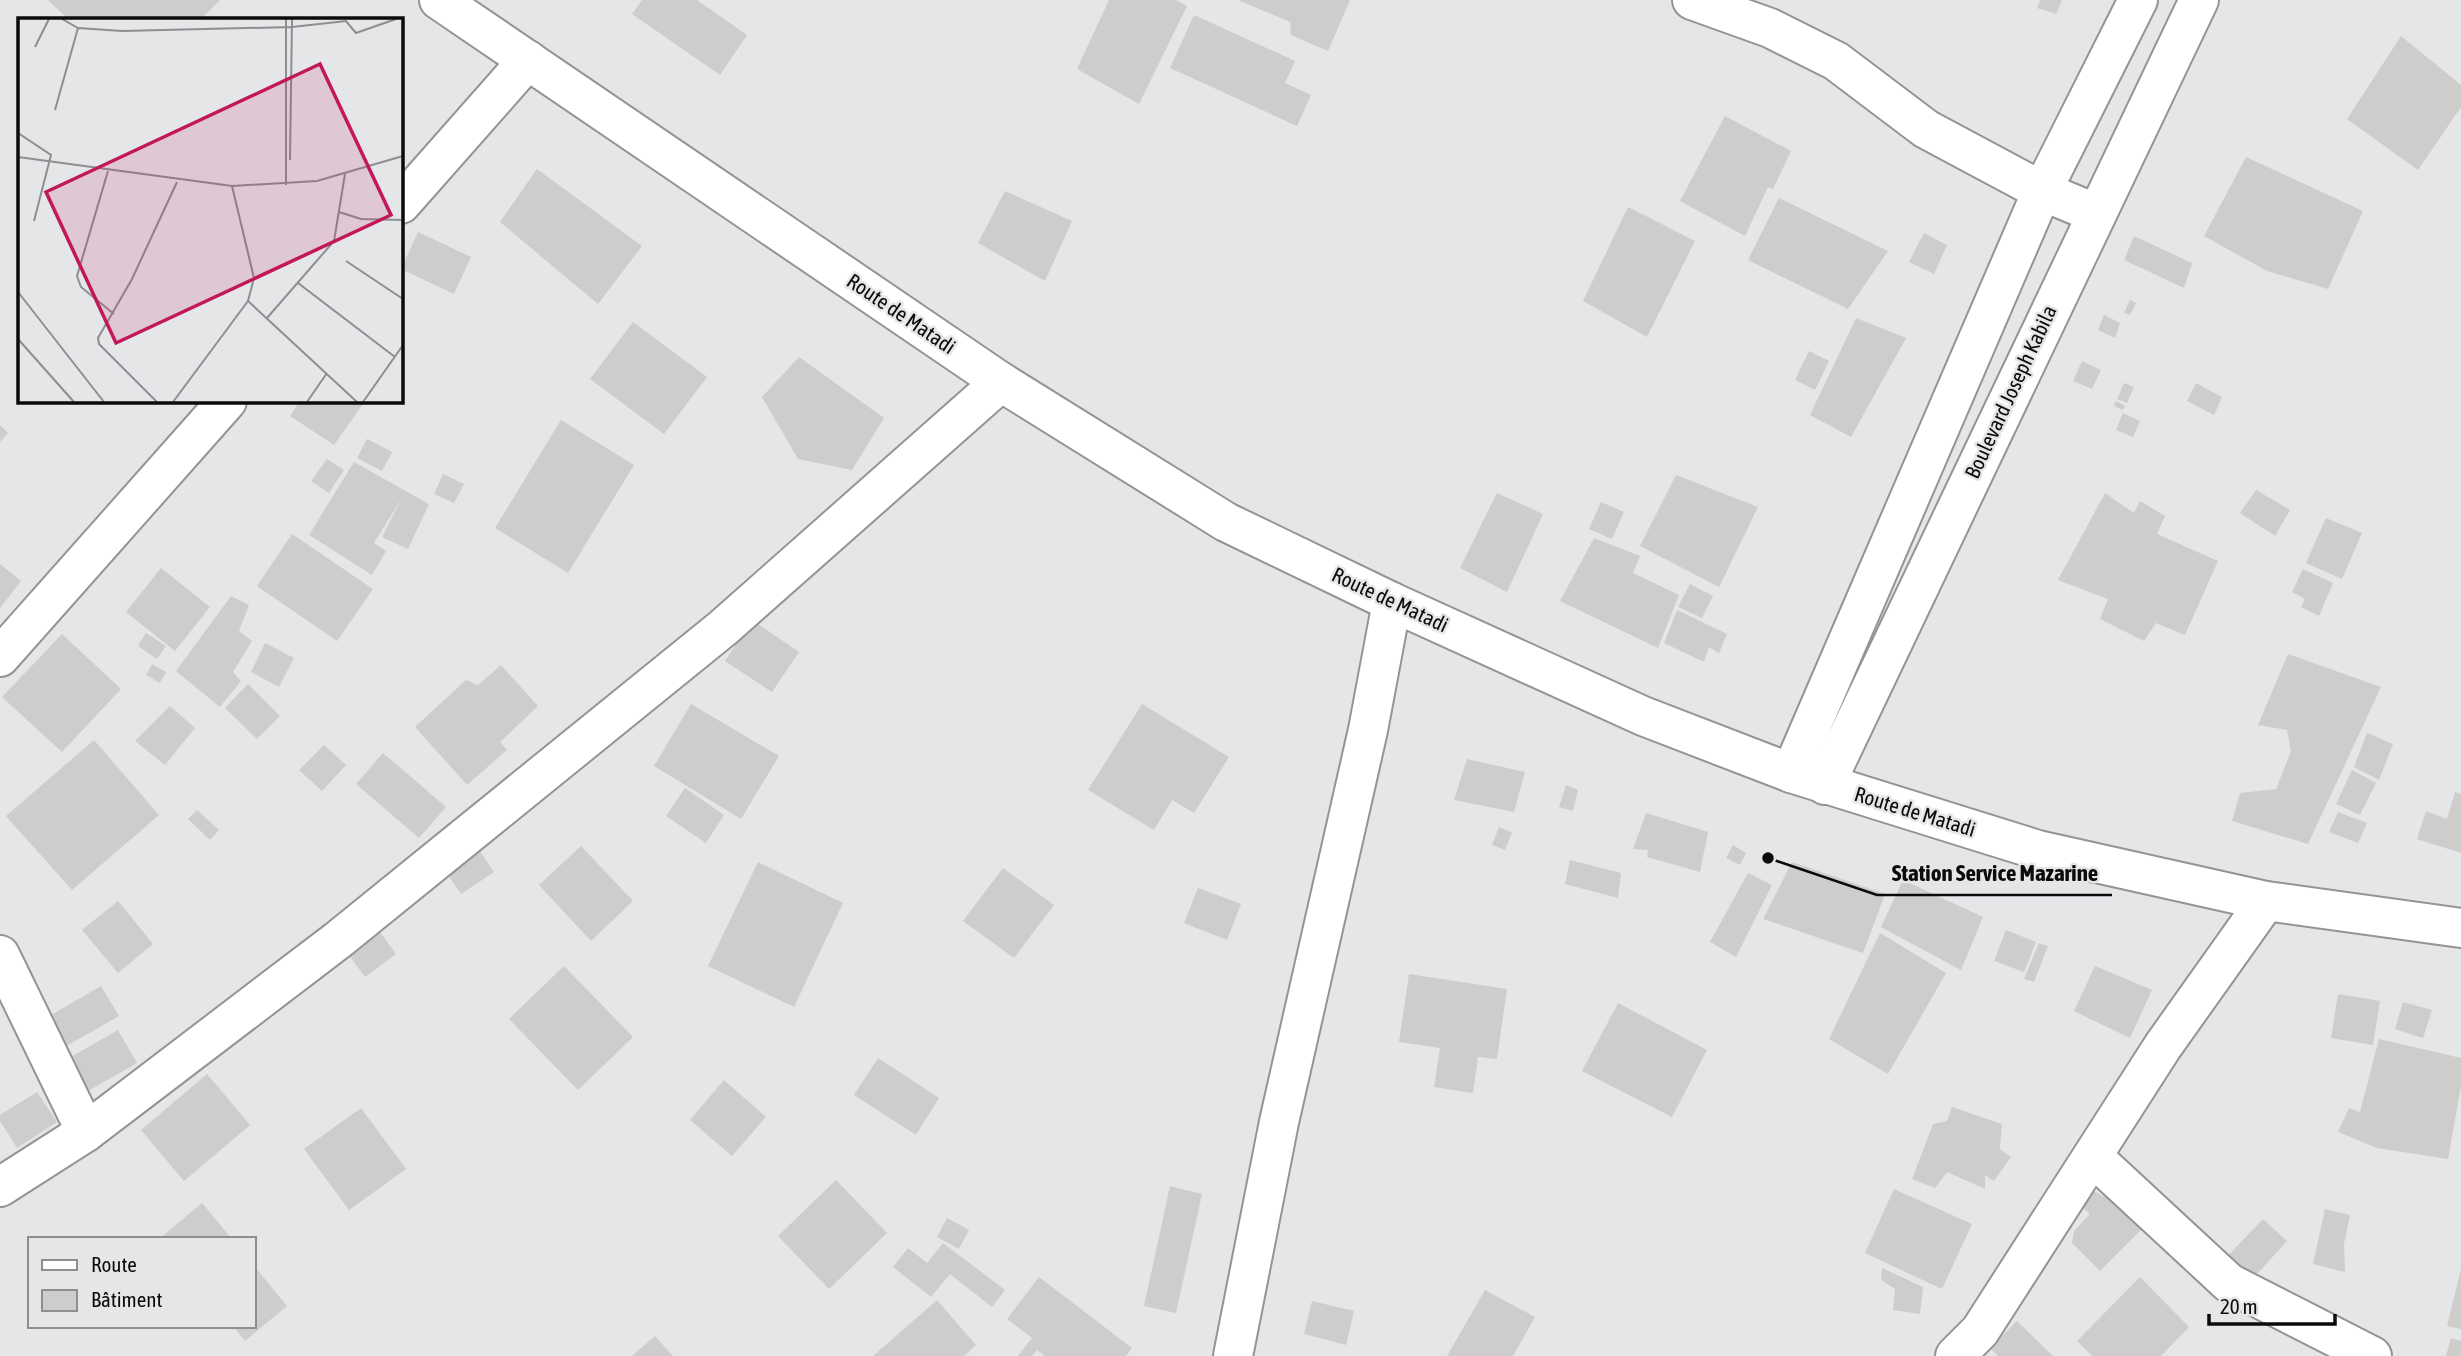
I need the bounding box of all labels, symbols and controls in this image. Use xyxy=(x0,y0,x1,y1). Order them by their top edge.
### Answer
inset map xyxy=(18,18,402,402)
street label: Route de Matadi xyxy=(843,268,960,358)
street label: Boulevard Joseph Kabila xyxy=(1959,301,2061,482)
street label: Route de Matadi xyxy=(1328,562,1452,637)
street label: Route de Matadi xyxy=(1852,781,1979,841)
callout: Station Service Mazarine xyxy=(1877,851,2112,895)
text: Station Service Mazarine xyxy=(1892,860,2098,886)
legend xyxy=(28,1237,256,1328)
text: Route xyxy=(91,1252,137,1276)
scale bar xyxy=(2209,1282,2335,1326)
text: Bâtiment xyxy=(91,1287,162,1311)
text: 20 m xyxy=(2220,1294,2258,1318)

